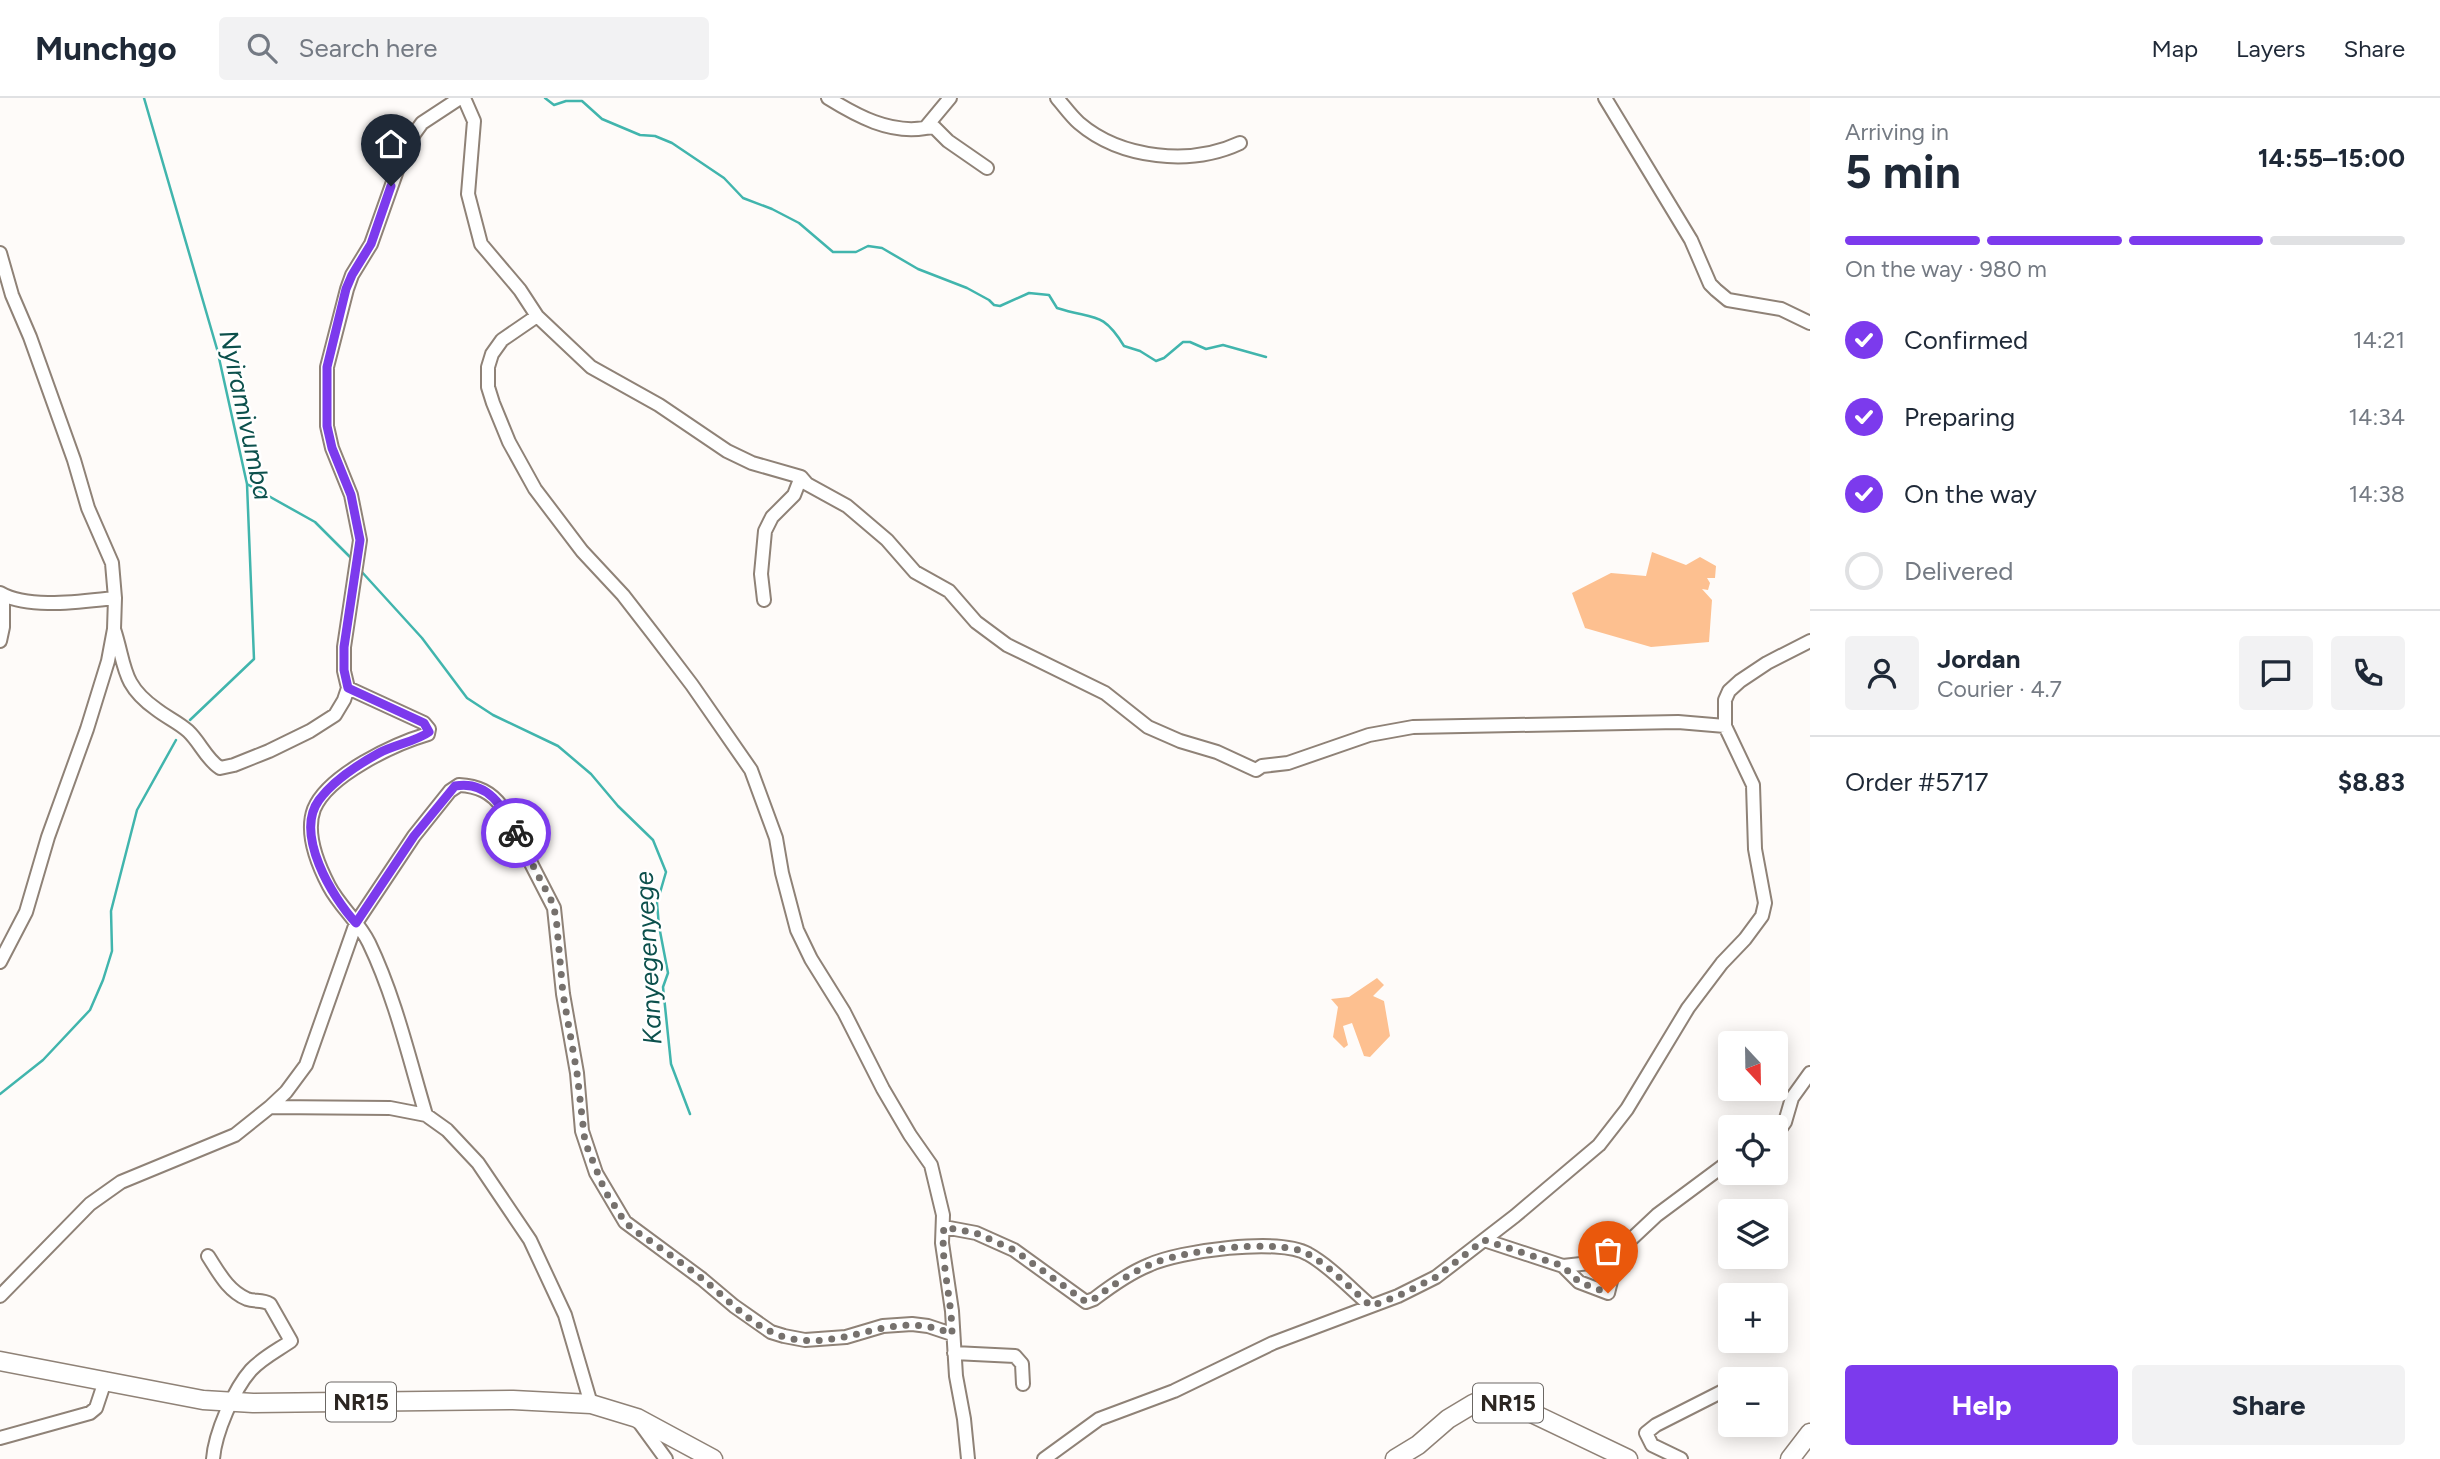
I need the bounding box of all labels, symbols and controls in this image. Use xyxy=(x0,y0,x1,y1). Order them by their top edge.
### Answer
search box xyxy=(219,17,709,80)
text: Munchgo xyxy=(35,29,177,68)
icon: search xyxy=(243,29,281,67)
text: Search here xyxy=(299,32,438,64)
text: Map xyxy=(2151,34,2198,63)
text: Layers xyxy=(2236,34,2305,63)
text: Share xyxy=(2343,34,2405,63)
pin xyxy=(361,114,421,186)
text: Arriving in xyxy=(1845,118,1949,146)
icon: home xyxy=(372,125,410,163)
text: 14:55–15:00 xyxy=(2258,142,2405,174)
text: 5 min xyxy=(1845,144,1961,200)
text: On the way · 980 m xyxy=(1845,255,2047,283)
icon: check xyxy=(1845,321,1883,359)
text: Confirmed xyxy=(1904,324,2028,356)
text: 14:21 xyxy=(2353,326,2405,354)
water label: Nyiramivumba xyxy=(212,327,280,503)
icon: check xyxy=(1845,398,1883,436)
text: Preparing xyxy=(1904,401,2015,433)
text: 14:34 xyxy=(2349,403,2405,431)
icon: check xyxy=(1845,475,1883,513)
text: On the way xyxy=(1904,478,2037,510)
text: 14:38 xyxy=(2349,480,2405,508)
text: Delivered xyxy=(1904,555,2013,587)
button: person xyxy=(1845,636,1919,710)
button: chat xyxy=(2239,636,2313,710)
button: phone xyxy=(2331,636,2405,710)
text: Jordan xyxy=(1937,643,2020,675)
text: Courier · 4.7 xyxy=(1937,675,2062,703)
text: Order #5717 xyxy=(1845,766,1989,798)
text: $8.83 xyxy=(2338,766,2405,798)
courier xyxy=(481,798,551,868)
icon: bike xyxy=(497,814,535,852)
water label: Kanyegenyege xyxy=(627,870,669,1046)
north arrow xyxy=(1718,1031,1788,1101)
map controls xyxy=(1718,1031,1788,1437)
button: locate xyxy=(1718,1115,1788,1185)
button: layers xyxy=(1718,1199,1788,1269)
pin xyxy=(1578,1221,1638,1293)
icon: bag xyxy=(1589,1232,1627,1270)
button: + xyxy=(1718,1283,1788,1353)
button: Help xyxy=(1845,1365,2118,1445)
button: Share xyxy=(2132,1365,2405,1445)
button: − xyxy=(1718,1367,1788,1437)
road number: NR15 xyxy=(326,1382,396,1422)
road number: NR15 xyxy=(1473,1384,1543,1422)

